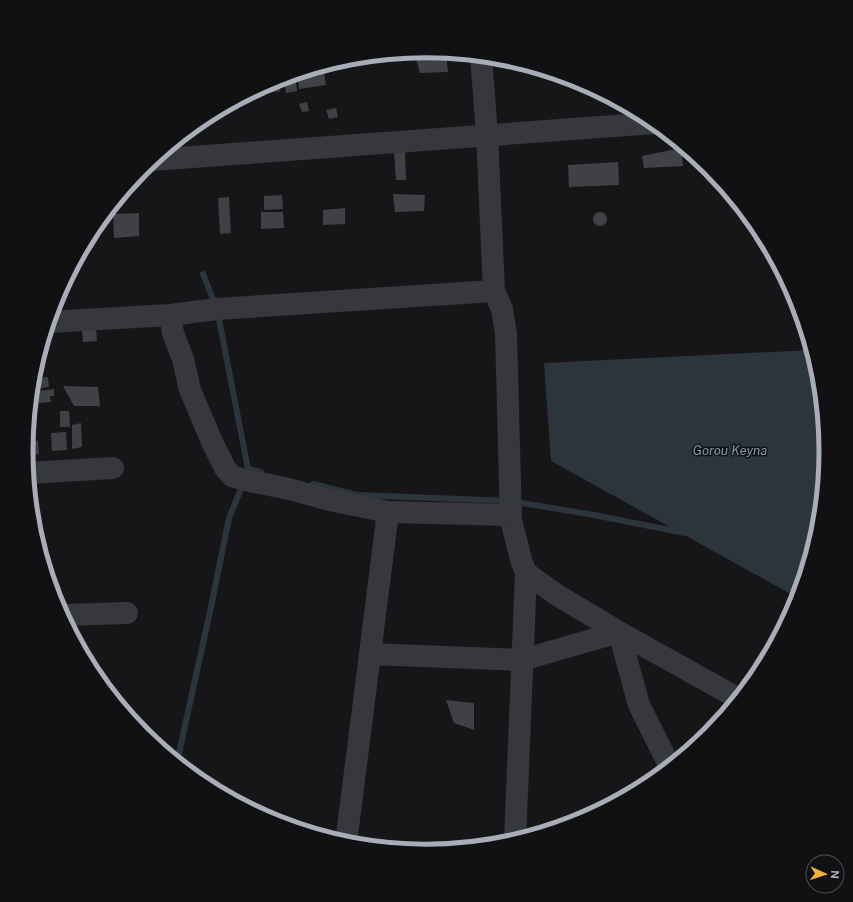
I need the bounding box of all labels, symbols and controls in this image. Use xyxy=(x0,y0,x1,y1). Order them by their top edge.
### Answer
water label: Gorou Keyna xyxy=(693,443,767,458)
north arrow xyxy=(805,854,845,894)
text: N xyxy=(829,870,841,879)

